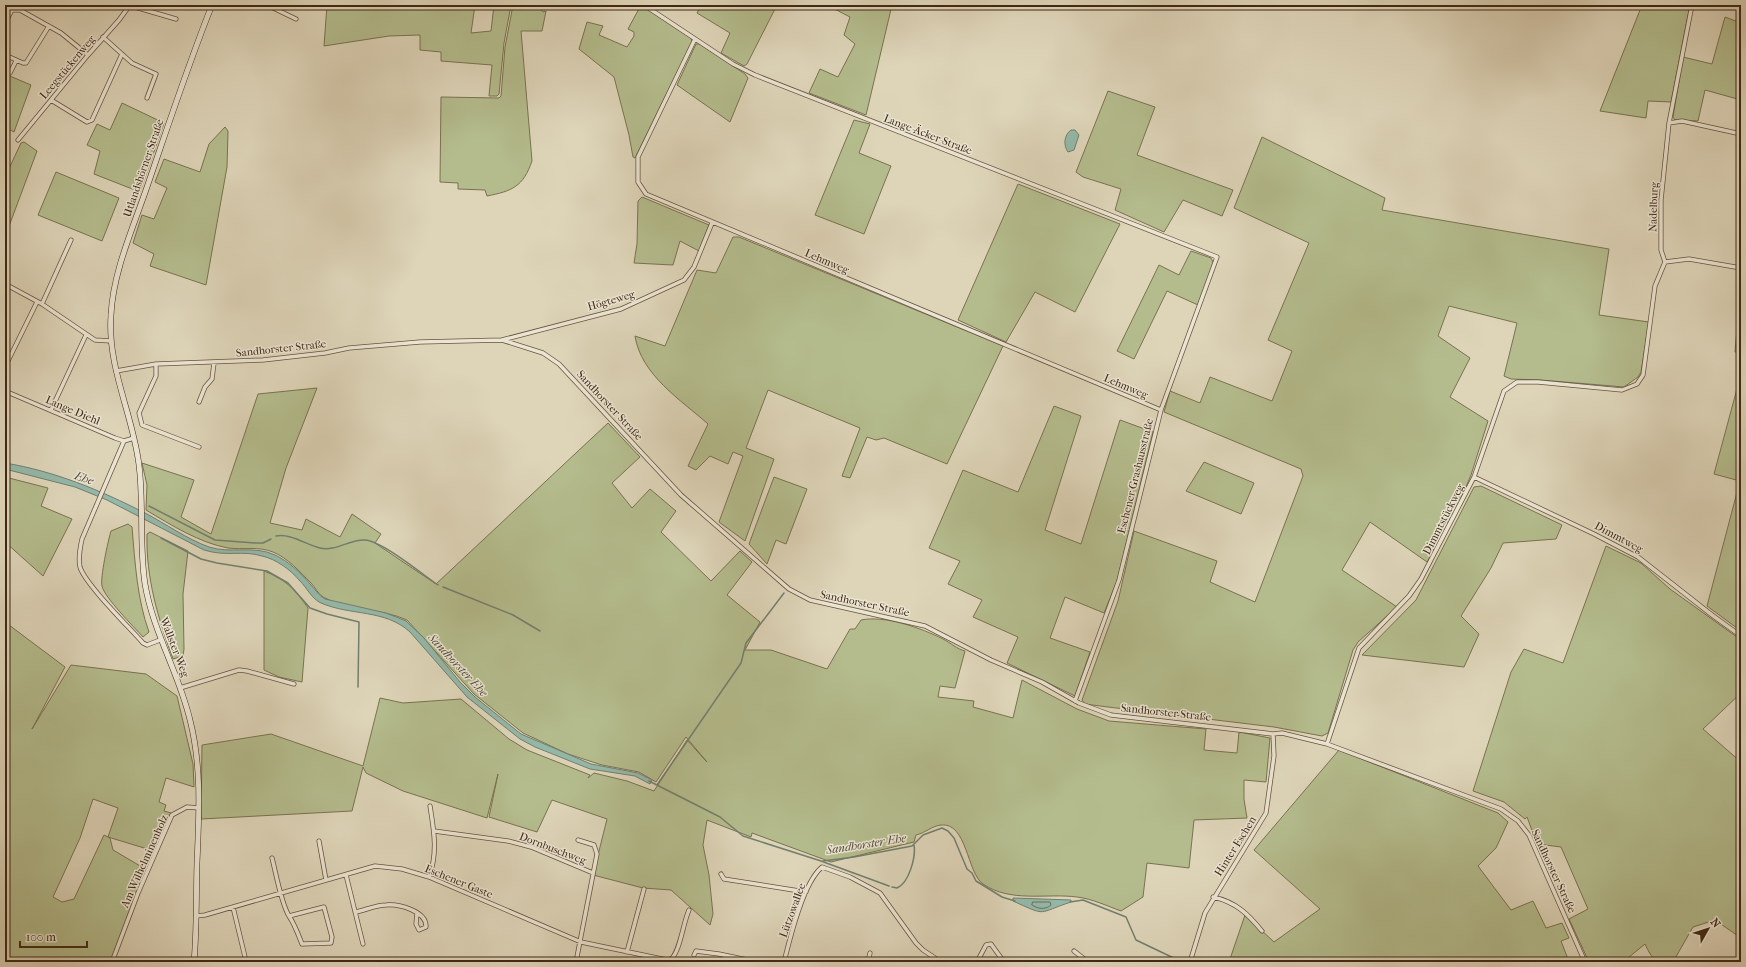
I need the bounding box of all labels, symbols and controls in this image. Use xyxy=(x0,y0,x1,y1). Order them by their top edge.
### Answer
street label: Leegstückenweg xyxy=(37,33,98,102)
street label: Lange-Äcker-Straße xyxy=(882,112,974,158)
street label: Utlandshörner Straße xyxy=(121,117,167,219)
street label: Nadelburg xyxy=(1646,182,1661,232)
street label: Lehmweg xyxy=(803,246,851,277)
street label: Högteweg xyxy=(586,287,636,313)
street label: Sandhorster Straße xyxy=(235,337,327,360)
street label: Sandhorster Straße xyxy=(574,368,646,443)
street label: Lehmweg xyxy=(1102,371,1150,402)
street label: Lange Diehl xyxy=(44,393,102,428)
street label: Eschener Grashausstraße xyxy=(1115,417,1156,535)
water label: Ehe xyxy=(72,468,96,488)
street label: Dimmtstückweg xyxy=(1420,482,1467,557)
street label: Dimmtweg xyxy=(1592,519,1645,556)
street label: Sandhorster Straße xyxy=(819,588,911,619)
street label: Wallster Weg xyxy=(157,614,192,679)
water label: Sandhorster Ehe xyxy=(425,630,491,700)
street label: Sandhorster Straße xyxy=(1120,701,1212,724)
street label: Am Wilhelminenholz xyxy=(118,813,171,911)
street label: Hinter Eschen xyxy=(1212,813,1259,879)
street label: Sandhorster Straße xyxy=(1528,827,1579,916)
street label: Dornbuschweg xyxy=(517,830,588,867)
water label: Sandhorster Ehe xyxy=(824,831,908,857)
street label: Eschener Gaste xyxy=(423,862,495,901)
street label: Lützowallee xyxy=(777,881,809,939)
north arrow xyxy=(1688,909,1728,949)
text: N xyxy=(1708,916,1723,931)
scale bar xyxy=(20,923,87,949)
text: 100 m xyxy=(26,930,56,944)

